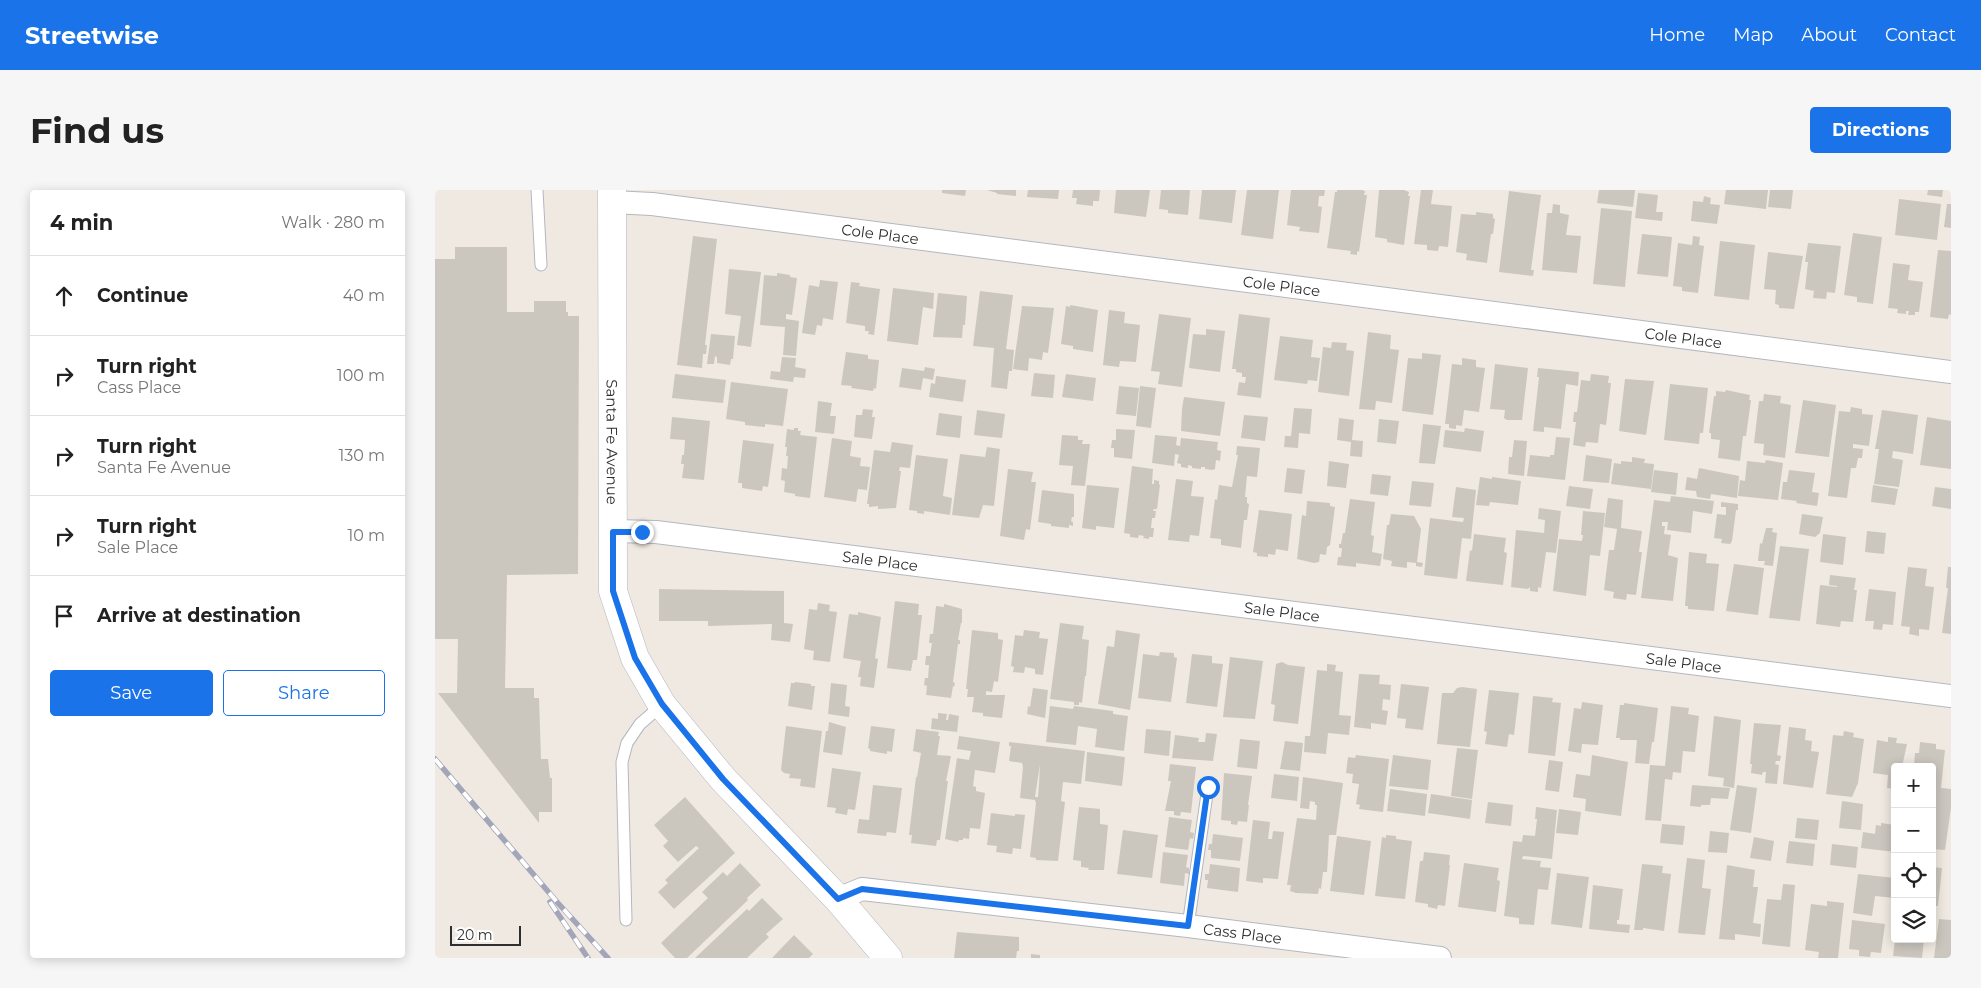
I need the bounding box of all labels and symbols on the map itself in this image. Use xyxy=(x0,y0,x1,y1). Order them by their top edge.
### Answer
street label: Cole Place xyxy=(840,219,920,248)
street label: Cole Place xyxy=(1242,271,1322,300)
street label: Cole Place xyxy=(1644,323,1723,352)
street label: Santa Fe Avenue xyxy=(603,379,622,505)
route end xyxy=(631,521,654,544)
street label: Sale Place xyxy=(841,546,919,575)
street label: Sale Place xyxy=(1243,597,1321,625)
street label: Sale Place xyxy=(1645,648,1723,676)
route start xyxy=(1197,776,1220,799)
street label: Cass Place xyxy=(1202,919,1283,947)
scale bar xyxy=(450,923,521,946)

